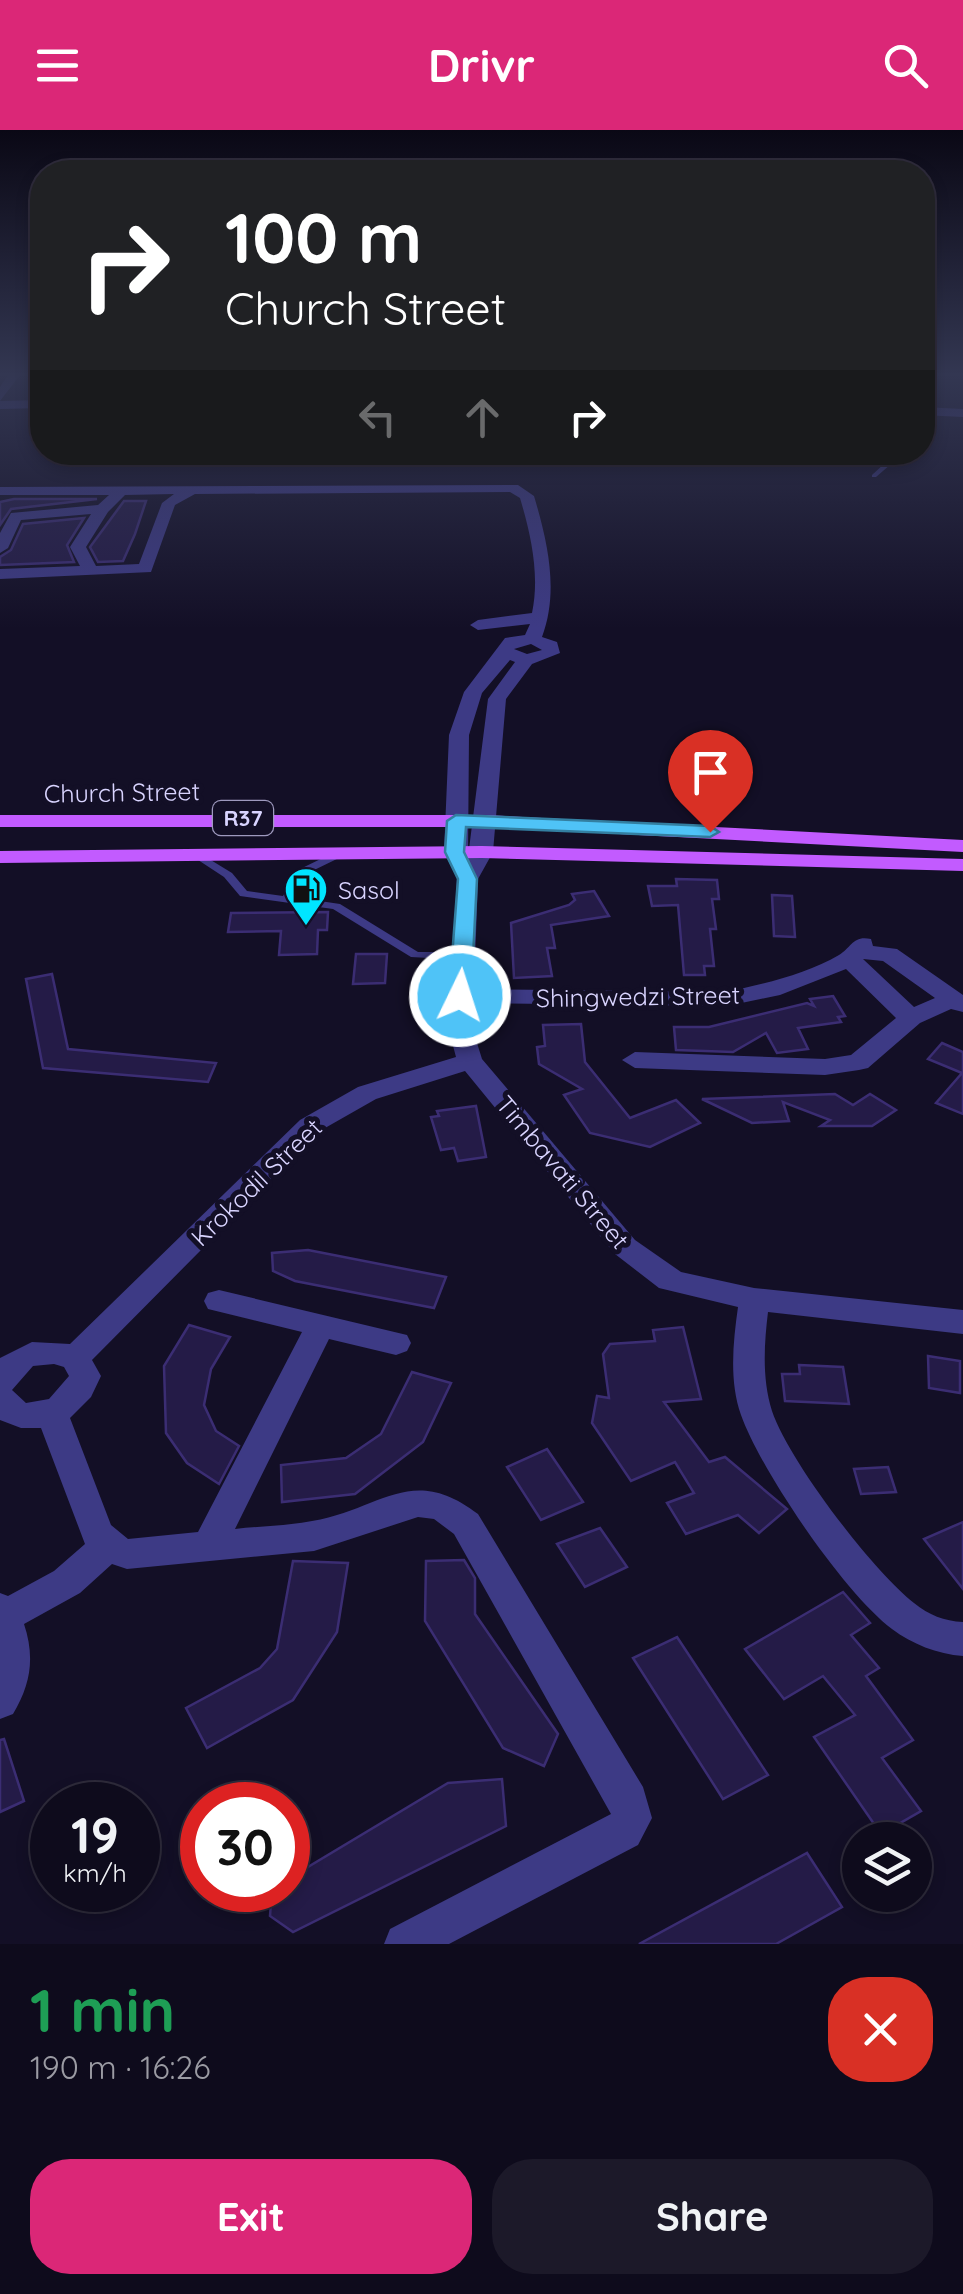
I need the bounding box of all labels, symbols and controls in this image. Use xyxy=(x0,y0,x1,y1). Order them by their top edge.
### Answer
text: Drivr xyxy=(428,37,535,93)
icon: menu xyxy=(30,38,85,93)
icon: search xyxy=(878,38,933,93)
text: 100 m xyxy=(225,193,422,281)
icon: right xyxy=(60,200,190,330)
text: Church Street xyxy=(225,280,506,336)
icon: left xyxy=(350,390,405,445)
icon: ahead xyxy=(455,390,510,445)
icon: right xyxy=(560,390,615,445)
pin xyxy=(668,730,753,833)
icon: arrive xyxy=(683,745,738,800)
street label: Church Street xyxy=(44,775,200,809)
road number: R37 xyxy=(213,801,273,835)
fuel station icon: Sasol xyxy=(283,866,329,927)
place label: Sasol xyxy=(338,874,400,905)
position arrow xyxy=(408,944,512,1048)
street label: Shingwedzi Street xyxy=(536,979,740,1013)
street label: Timbavati Street xyxy=(490,1089,636,1255)
street label: Krokodil Street xyxy=(184,1112,328,1252)
speed limit sign: 30 xyxy=(180,1782,310,1912)
text: 19 xyxy=(71,1803,119,1866)
map controls xyxy=(842,1822,932,1912)
button: layers xyxy=(842,1822,932,1912)
text: km/h xyxy=(63,1857,127,1888)
text: 1 min xyxy=(30,1972,175,2047)
button: close xyxy=(828,1977,933,2082)
text: 190 m · 16:26 xyxy=(30,2047,210,2087)
button: Exit xyxy=(30,2159,472,2274)
button: Share xyxy=(492,2159,933,2274)

